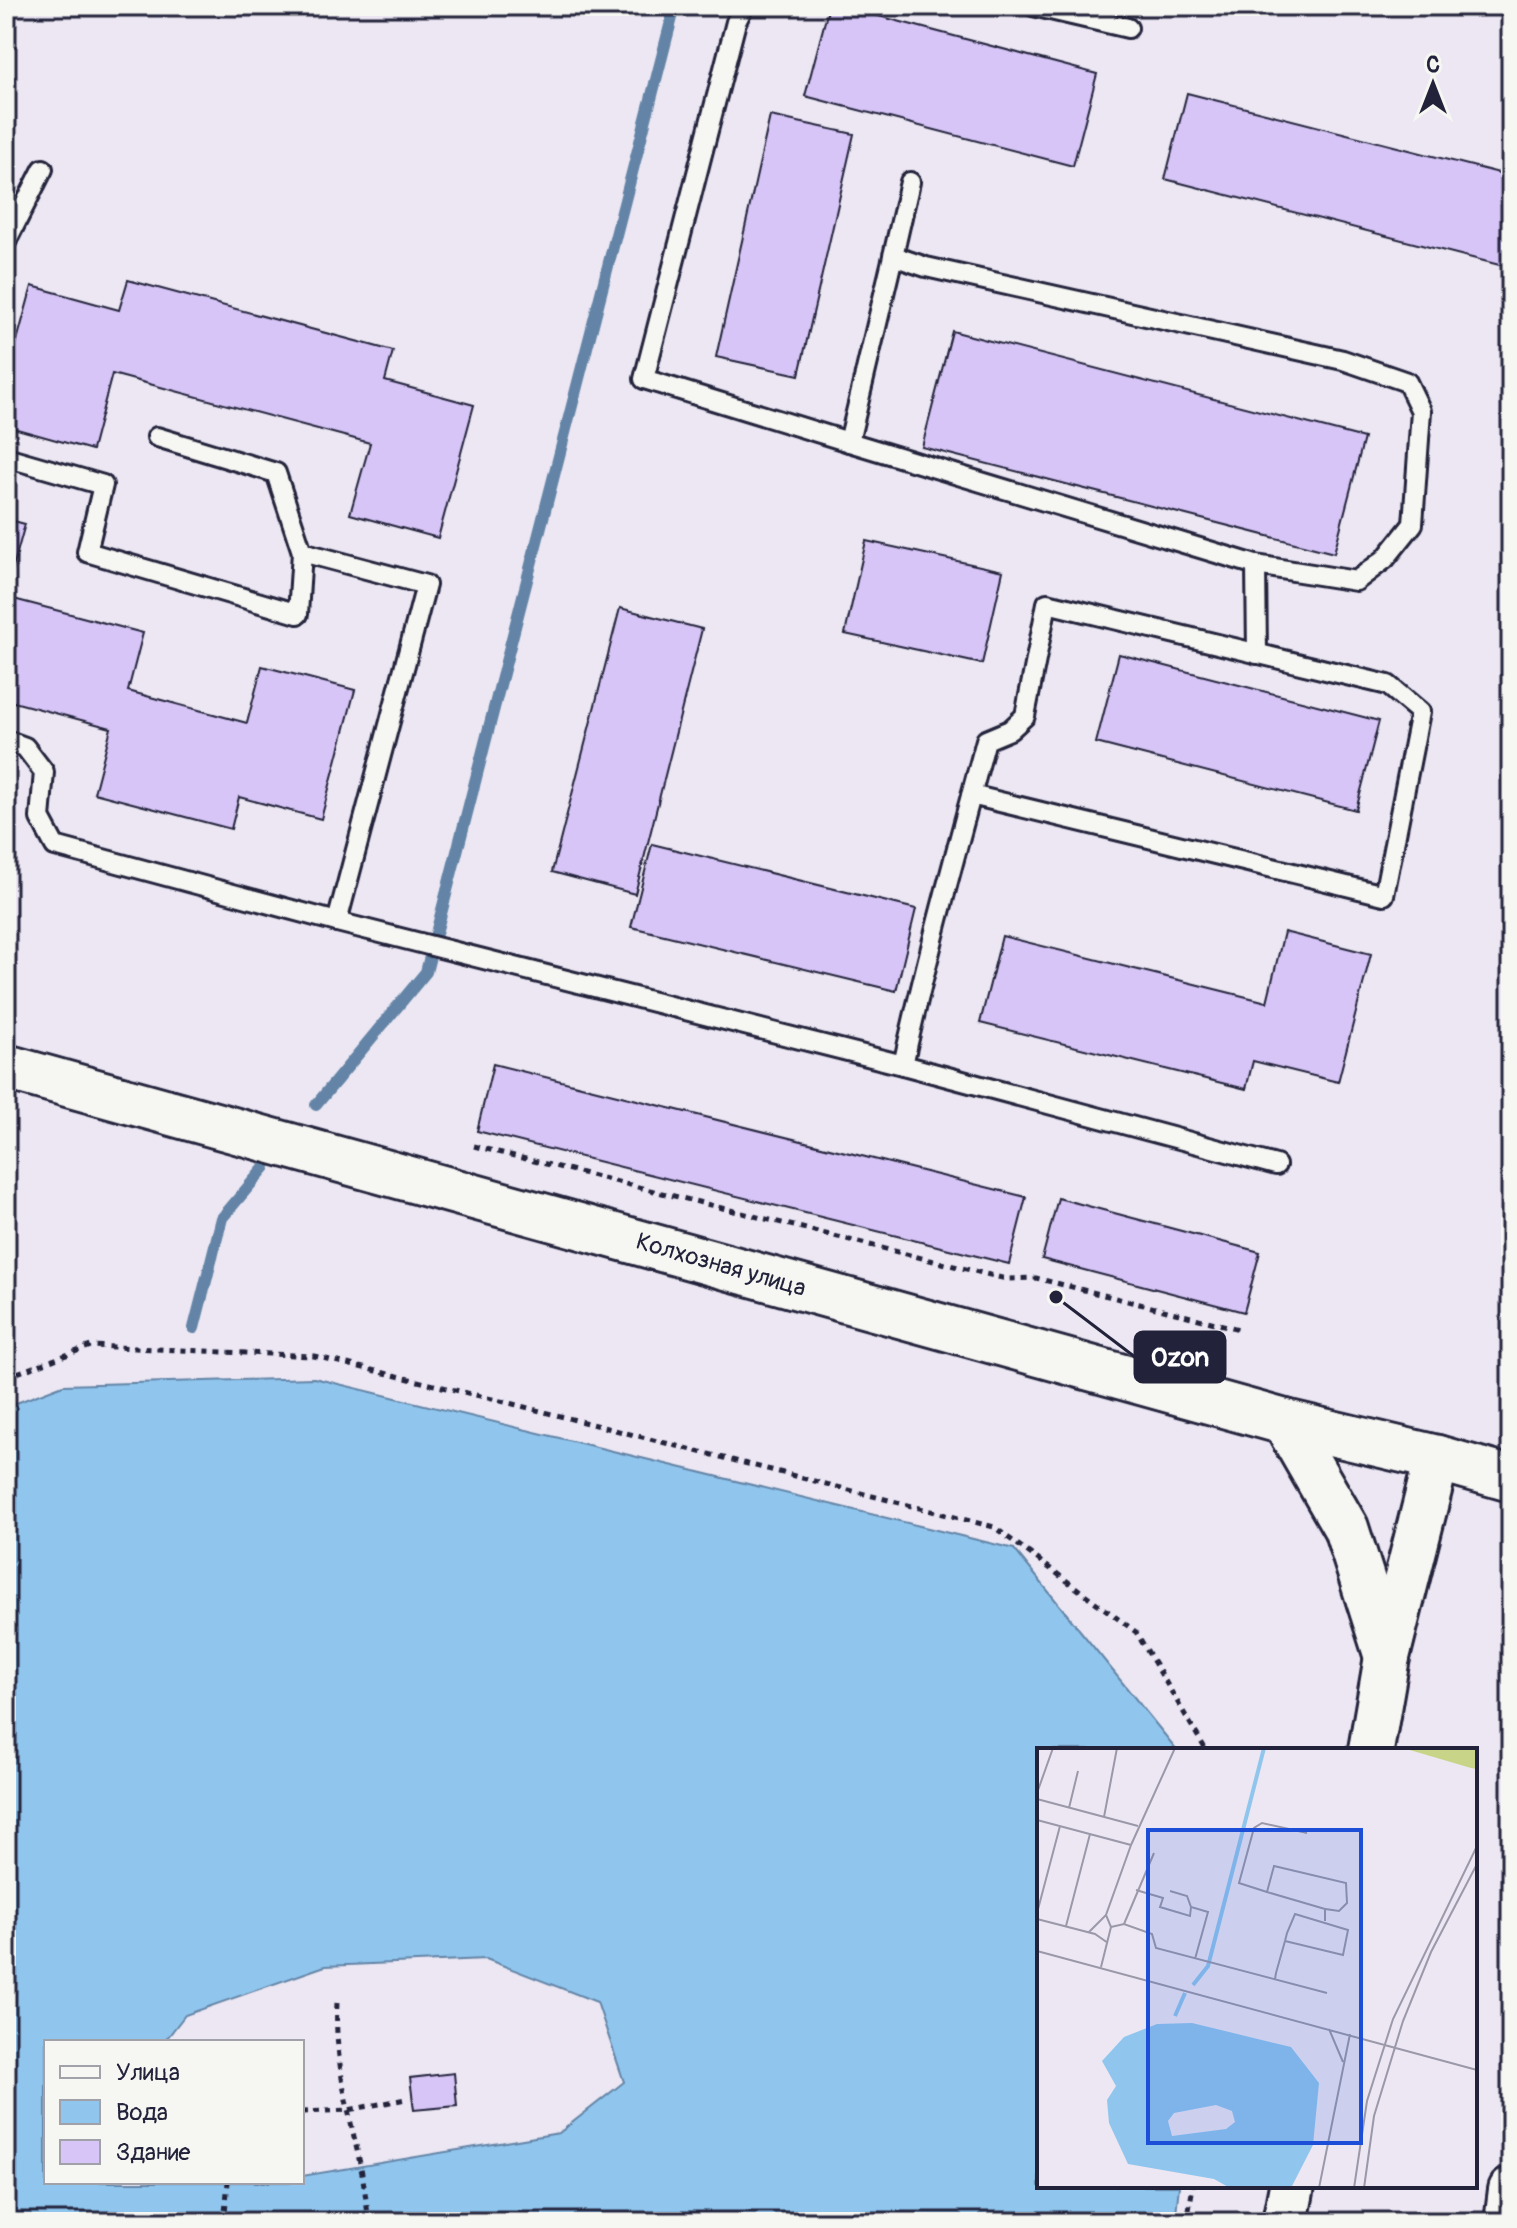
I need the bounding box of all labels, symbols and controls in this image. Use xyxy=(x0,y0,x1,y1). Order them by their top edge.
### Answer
north arrow xyxy=(1393,44,1473,124)
text: С xyxy=(1426,51,1440,79)
street label: Колхозная улица xyxy=(633,1227,809,1303)
callout: Ozon xyxy=(1135,1332,1225,1382)
text: Ozon xyxy=(1151,1342,1210,1374)
inset map xyxy=(1037,1748,1477,2188)
legend xyxy=(44,2040,304,2184)
text: Улица xyxy=(116,2058,180,2087)
text: Вода xyxy=(116,2098,168,2127)
text: Здание xyxy=(116,2138,191,2167)

